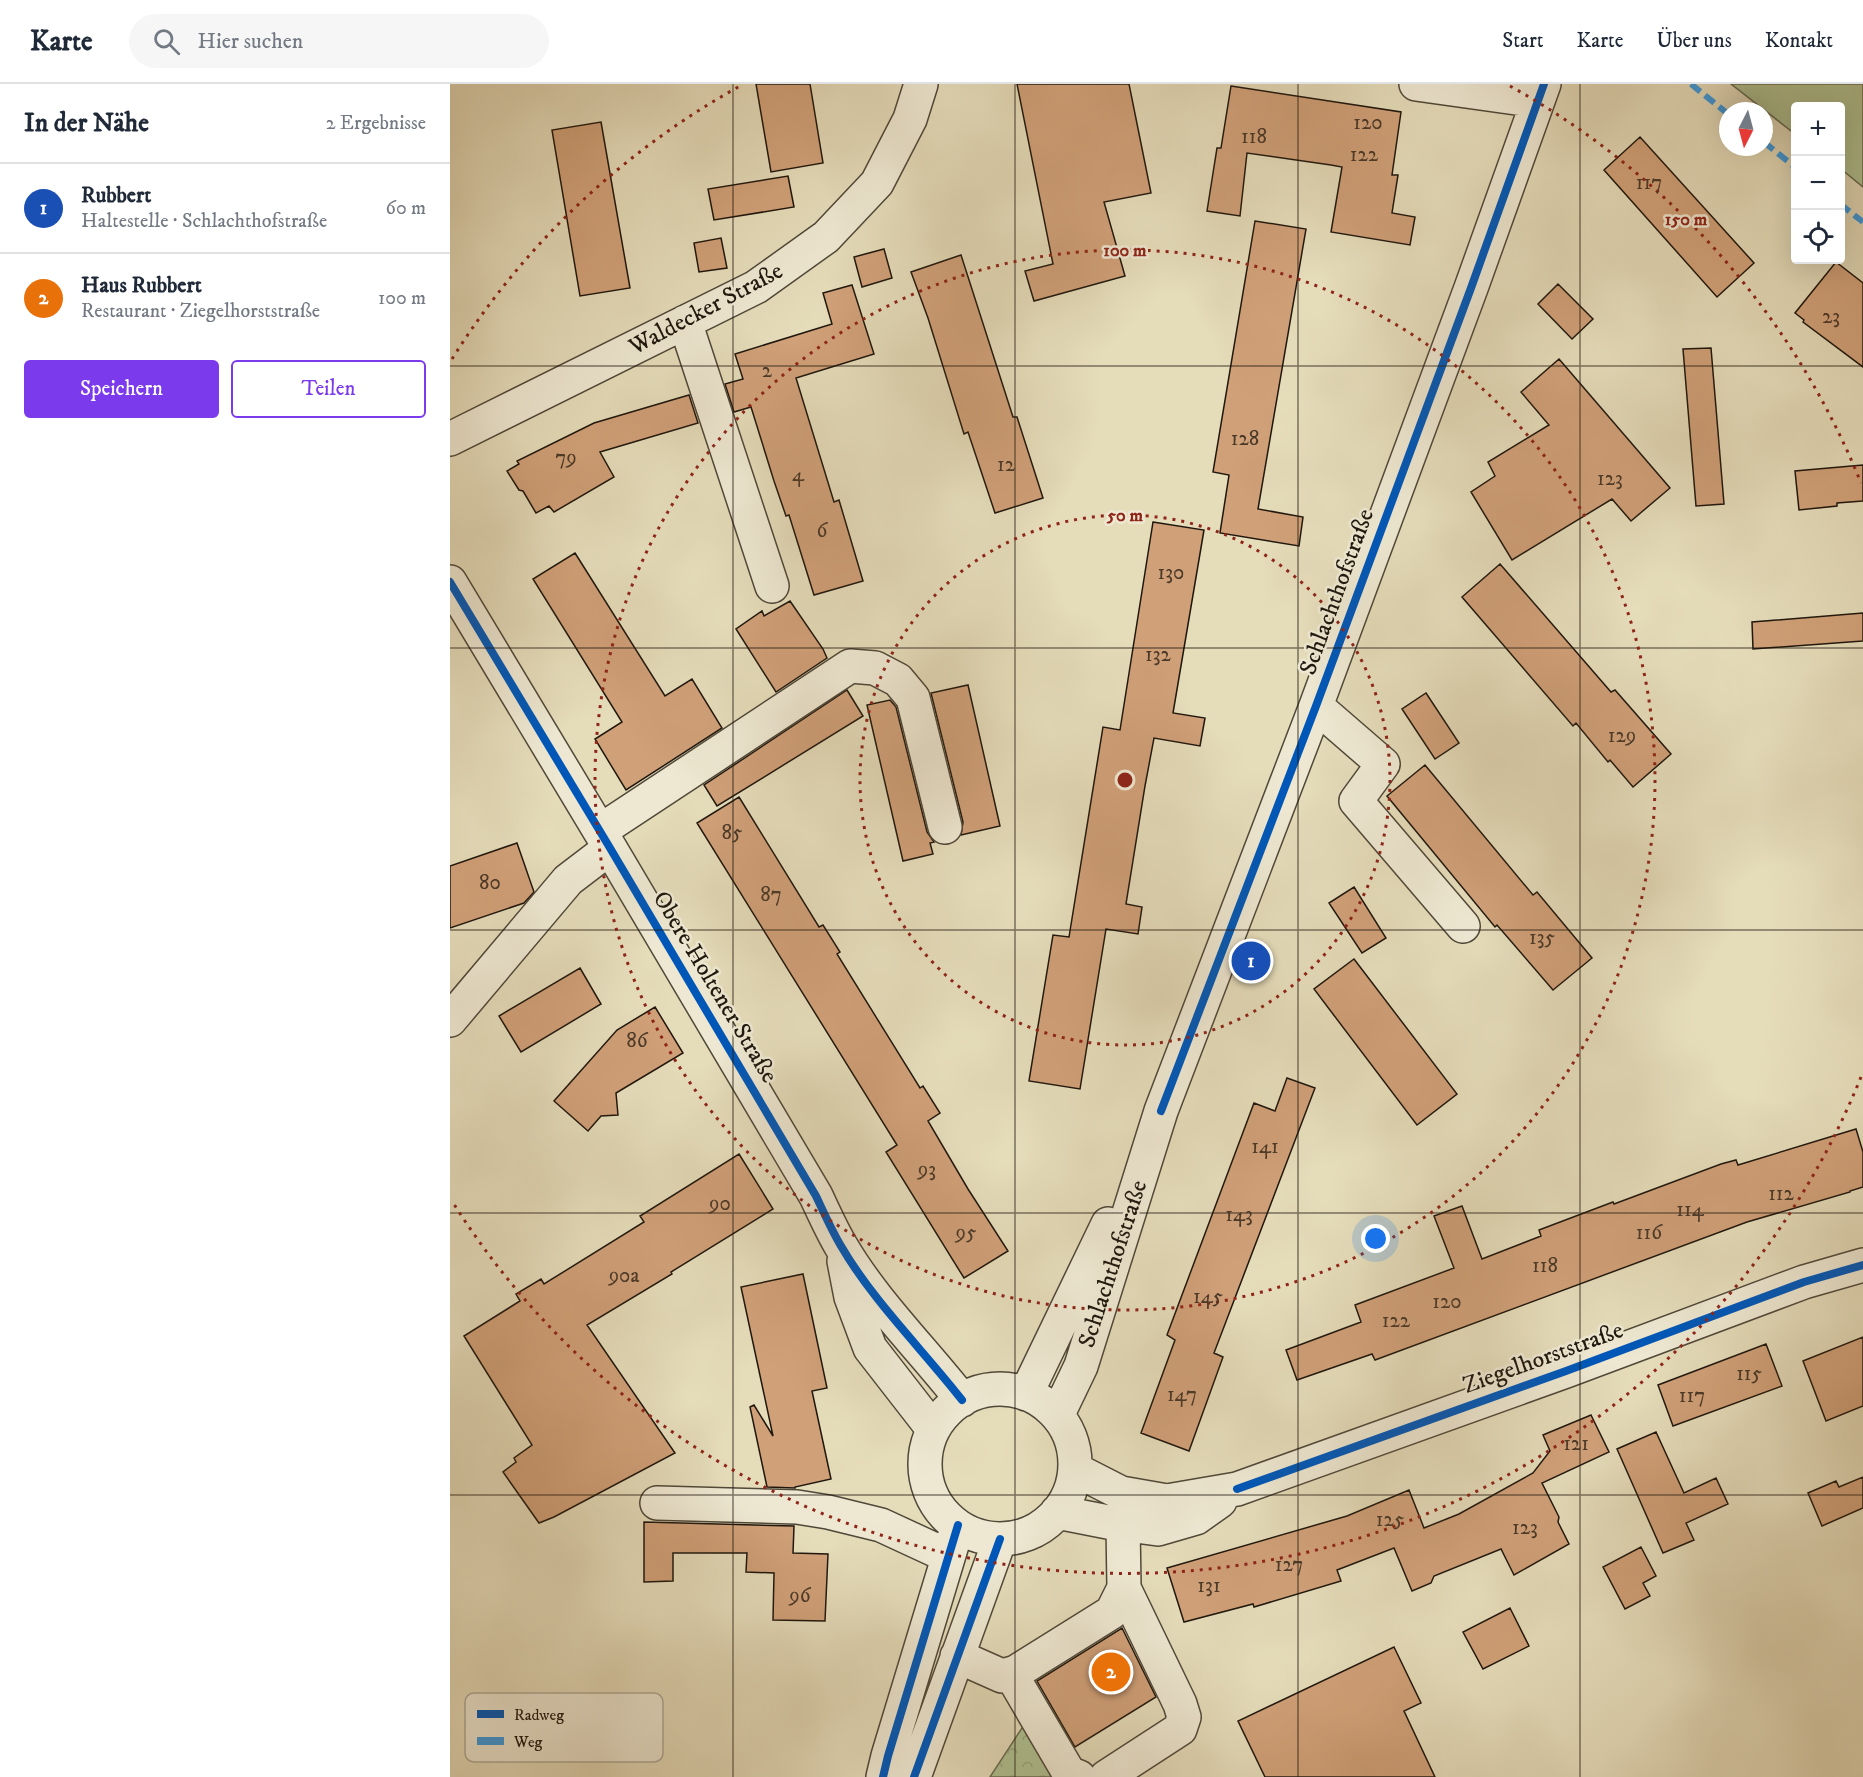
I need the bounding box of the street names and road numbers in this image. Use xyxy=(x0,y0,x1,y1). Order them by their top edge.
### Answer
street label: Waldecker Straße xyxy=(623,256,788,363)
street label: Schlachthofstraße xyxy=(1293,505,1381,679)
street label: Obere Holtener Straße xyxy=(646,886,784,1088)
street label: Schlachthofstraße xyxy=(1072,1176,1154,1352)
street label: Ziegelhorststraße xyxy=(1459,1315,1627,1401)

